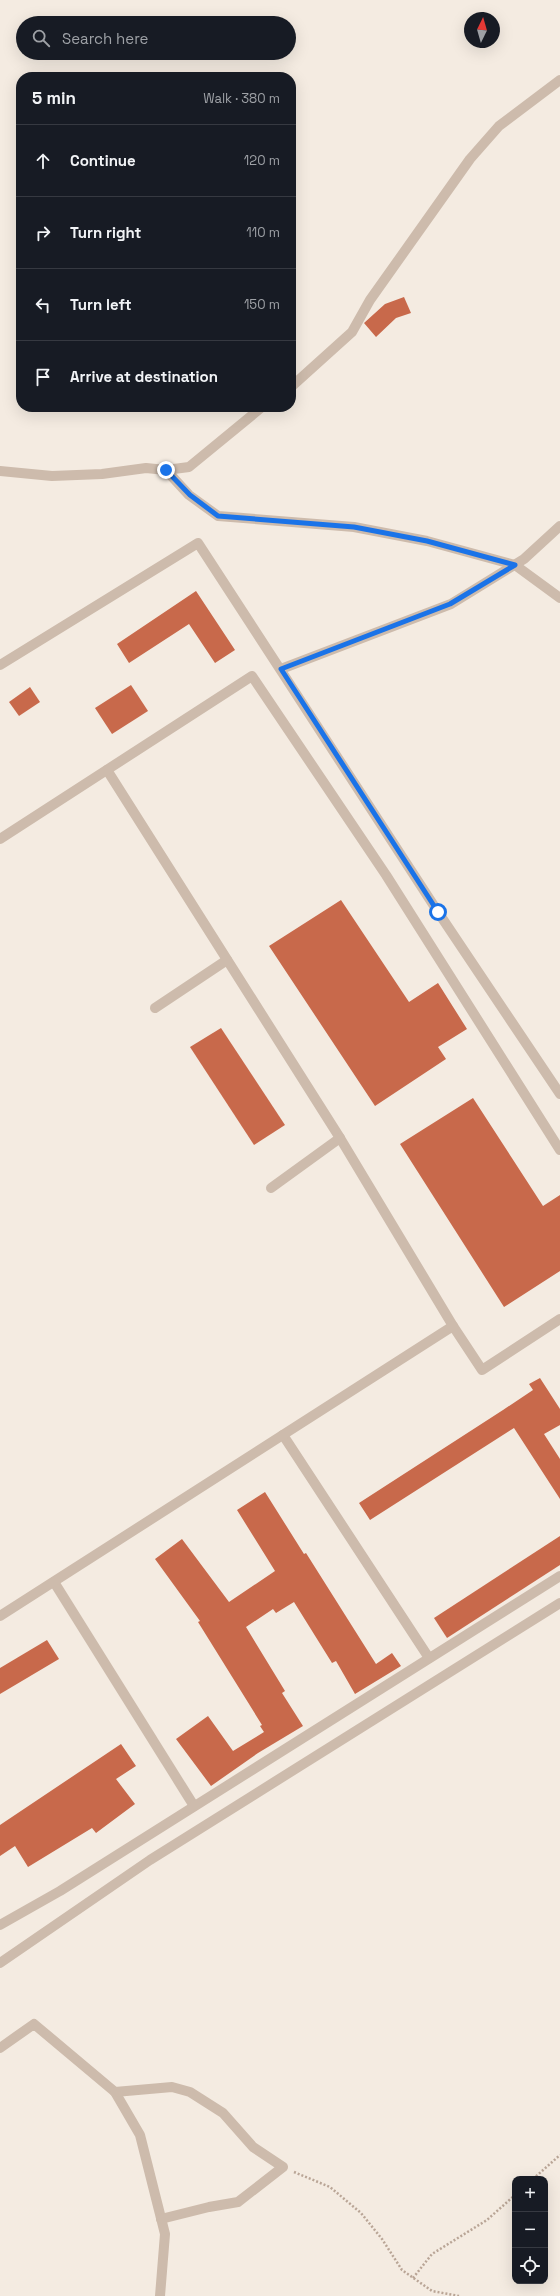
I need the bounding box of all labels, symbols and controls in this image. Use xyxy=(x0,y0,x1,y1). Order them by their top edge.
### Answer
north arrow xyxy=(464,12,500,48)
search box xyxy=(16,16,296,60)
icon: search xyxy=(30,27,52,49)
text: Search here xyxy=(62,29,148,48)
text: 5 min xyxy=(32,87,76,109)
text: Walk · 380 m xyxy=(203,90,280,107)
icon: ahead xyxy=(32,150,54,172)
text: Continue xyxy=(70,151,136,170)
text: 120 m xyxy=(244,152,280,169)
icon: right xyxy=(32,222,54,244)
text: Turn right xyxy=(70,223,141,242)
text: 110 m xyxy=(246,224,280,241)
icon: left xyxy=(32,294,54,316)
text: Turn left xyxy=(70,295,132,314)
text: 150 m xyxy=(244,296,280,313)
icon: arrive xyxy=(32,366,54,388)
text: Arrive at destination xyxy=(70,367,218,386)
route end xyxy=(157,461,175,479)
route start xyxy=(429,903,447,921)
map controls xyxy=(512,2176,548,2284)
button: + xyxy=(512,2176,548,2212)
button: − xyxy=(512,2212,548,2248)
button: locate xyxy=(512,2248,548,2284)

